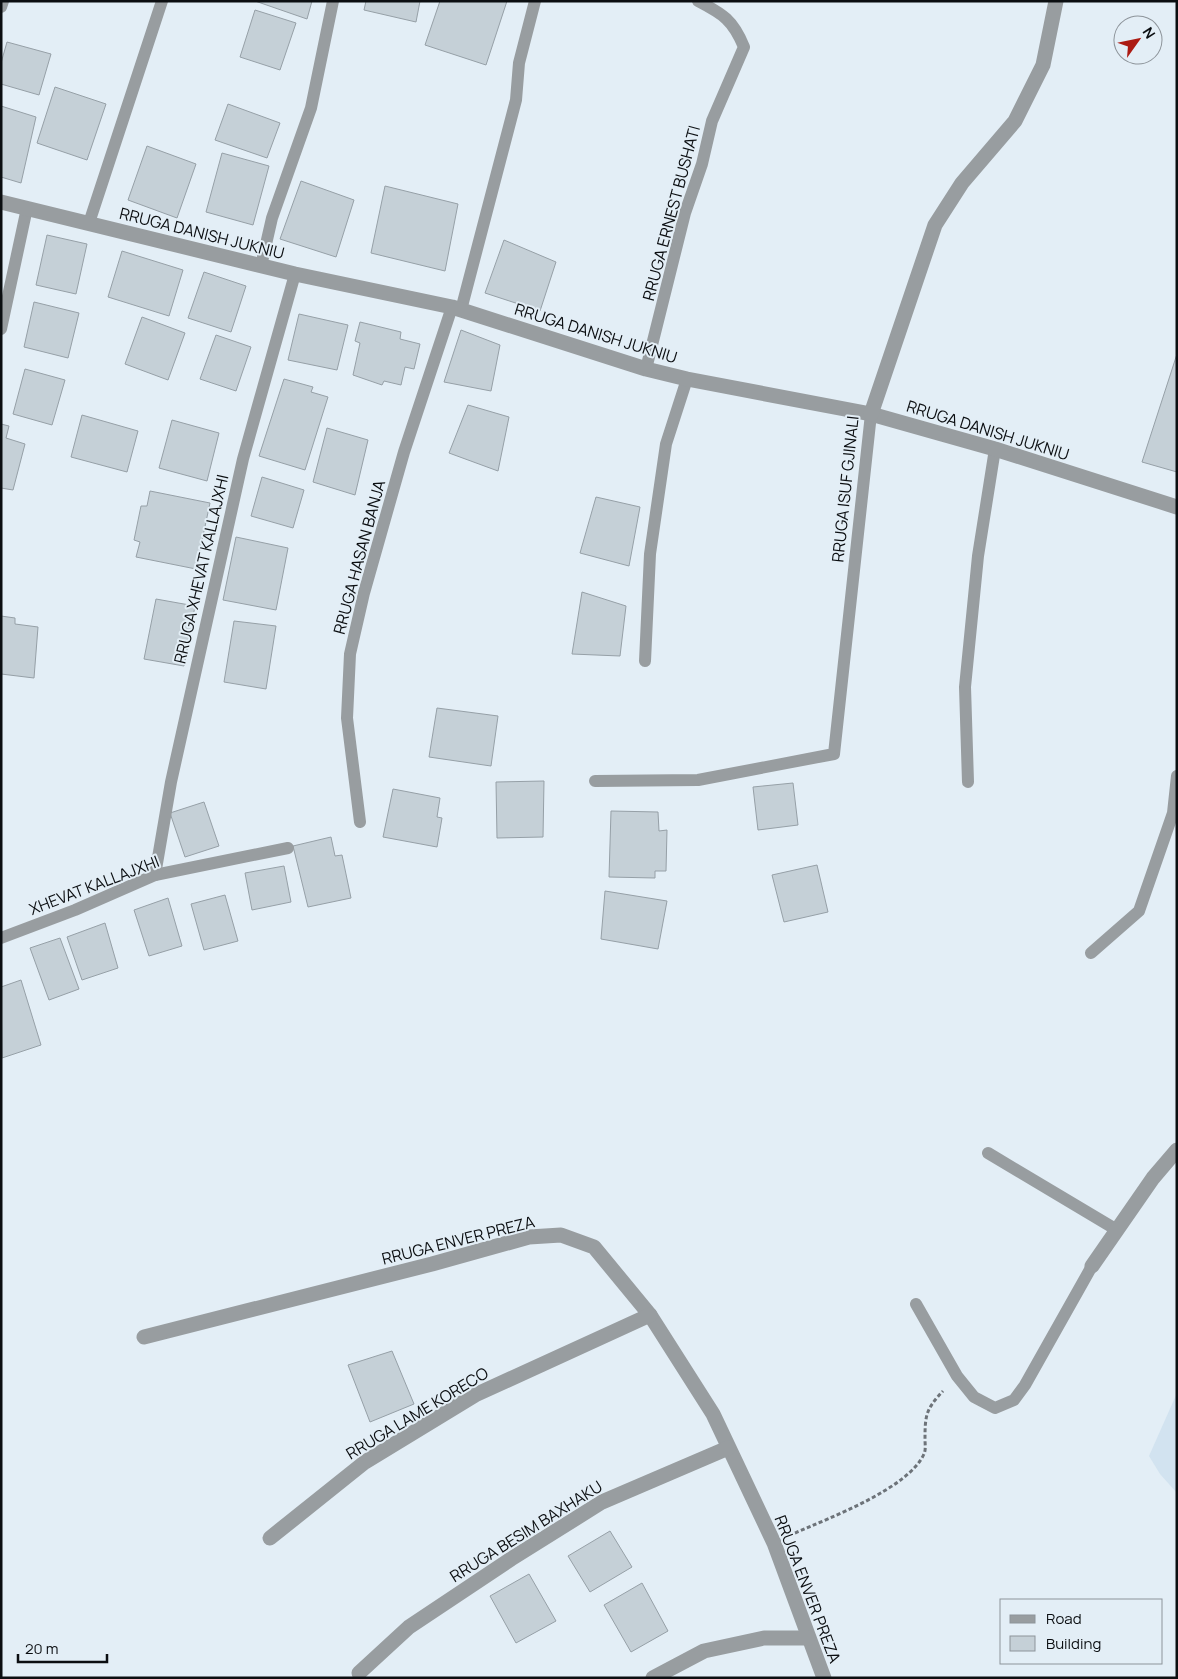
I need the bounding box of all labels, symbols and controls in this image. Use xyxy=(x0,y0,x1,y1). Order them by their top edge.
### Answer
north arrow xyxy=(1113,15,1163,65)
text: N xyxy=(1139,23,1160,42)
street label: RRUGA ERNEST BUSHATI xyxy=(637,123,705,303)
street label: RRUGA DANISH JUKNIU xyxy=(117,202,287,264)
street label: RRUGA DANISH JUKNIU xyxy=(512,298,680,368)
street label: RRUGA DANISH JUKNIU xyxy=(904,395,1072,465)
street label: RRUGA ISUF GJINALI xyxy=(826,415,864,563)
street label: RRUGA XHEVAT KALLAJXHI xyxy=(169,472,233,666)
street label: RRUGA HASAN BANJA xyxy=(328,477,390,637)
street label: XHEVAT KALLAJXHI xyxy=(26,850,162,920)
street label: RRUGA ENVER PREZA xyxy=(379,1210,537,1270)
street label: RRUGA LAME KORECO xyxy=(342,1362,493,1464)
street label: RRUGA BESIM BAXHAKU xyxy=(446,1475,606,1587)
street label: RRUGA ENVER PREZA xyxy=(770,1512,846,1666)
legend xyxy=(1000,1599,1163,1664)
text: Road xyxy=(1046,1608,1082,1629)
scale bar xyxy=(18,1632,106,1664)
text: Building xyxy=(1046,1633,1101,1654)
text: 20 m xyxy=(25,1638,58,1659)

